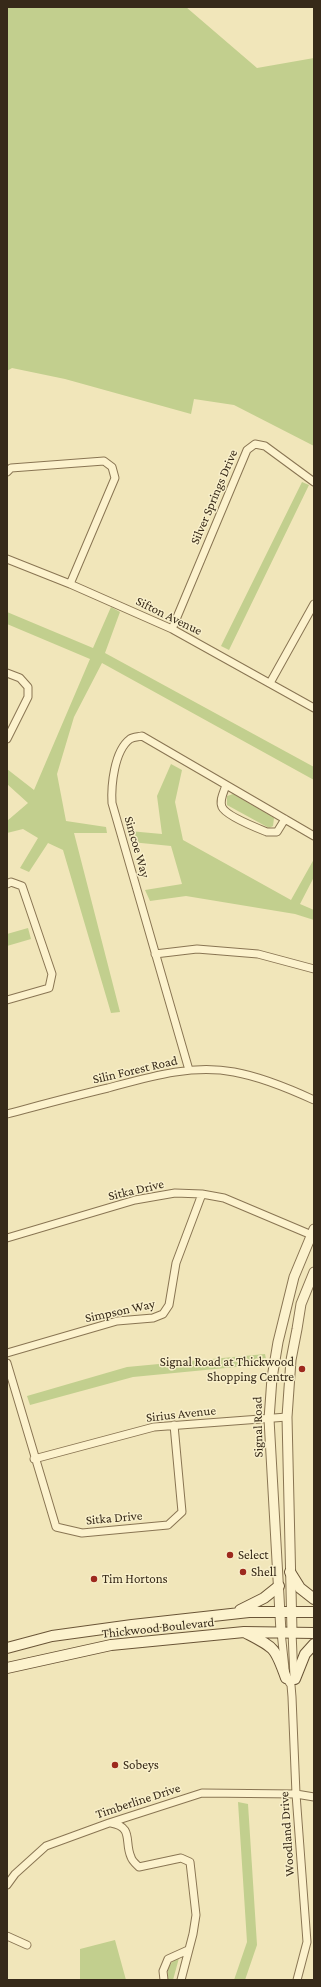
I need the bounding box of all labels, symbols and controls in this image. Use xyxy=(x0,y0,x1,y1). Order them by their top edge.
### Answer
street label: Silver Springs Drive xyxy=(187,447,241,547)
street label: Sifton Avenue xyxy=(133,593,205,639)
street label: Simcoe Way xyxy=(121,814,153,880)
street label: Silin Forest Road xyxy=(91,1053,179,1087)
street label: Sitka Drive xyxy=(107,1176,165,1204)
street label: Simpson Way xyxy=(84,1296,156,1326)
place label: Signal Road at Thickwood Shopping Centre xyxy=(160,1354,294,1385)
marker: Signal Road at Thickwood Shopping Centre xyxy=(297,1364,307,1374)
street label: Signal Road xyxy=(250,1396,266,1458)
street label: Sirius Avenue xyxy=(145,1403,217,1425)
street label: Sitka Drive xyxy=(85,1508,143,1528)
place label: Select xyxy=(238,1547,269,1563)
marker: Select xyxy=(225,1550,235,1560)
place label: Shell xyxy=(251,1564,277,1580)
marker: Shell xyxy=(238,1567,248,1577)
place label: Tim Hortons xyxy=(102,1571,168,1587)
marker: Tim Hortons xyxy=(89,1574,99,1584)
street label: Thickwood Boulevard xyxy=(101,1614,215,1642)
place label: Sobeys xyxy=(123,1757,159,1773)
marker: Sobeys xyxy=(110,1760,120,1770)
street label: Timberline Drive xyxy=(94,1780,182,1822)
street label: Woodland Drive xyxy=(276,1791,298,1877)

